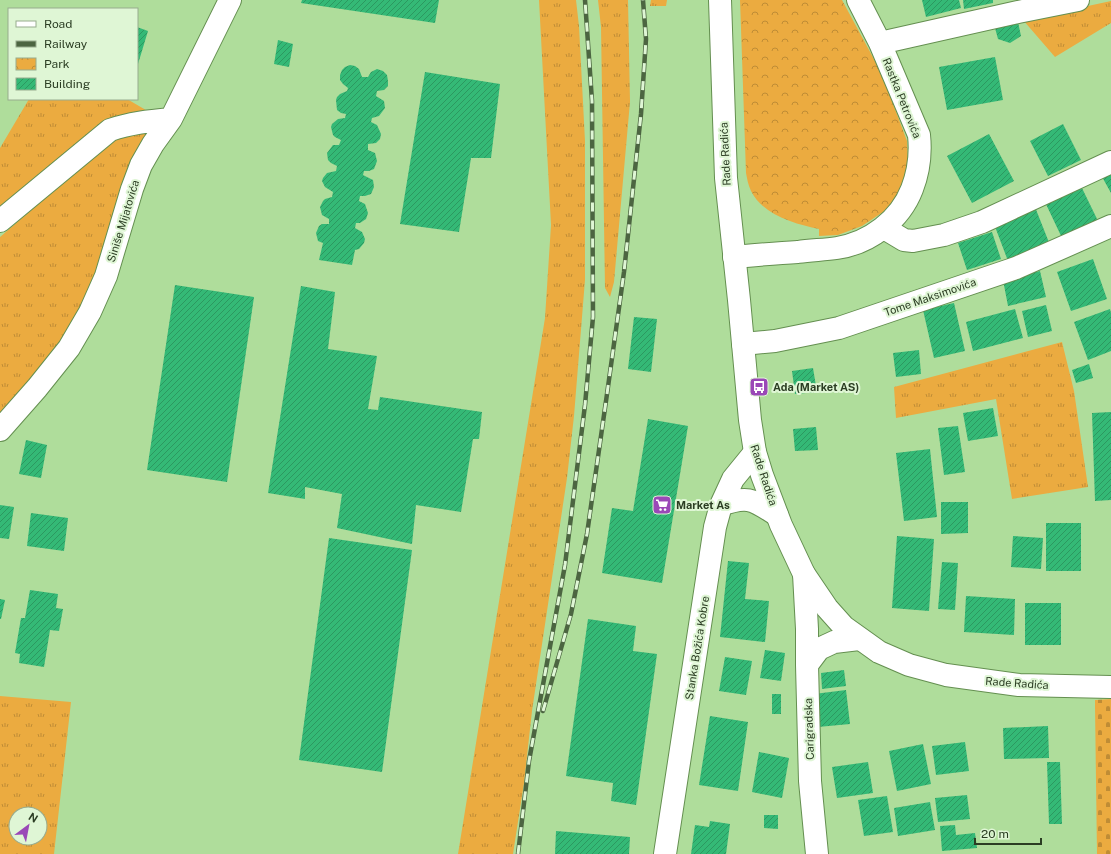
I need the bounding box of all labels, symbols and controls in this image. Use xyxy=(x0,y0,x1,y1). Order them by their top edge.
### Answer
legend xyxy=(8,8,138,100)
text: Road xyxy=(44,17,72,31)
text: Railway xyxy=(44,37,88,51)
street label: Rastka Petrovića xyxy=(880,56,924,140)
text: Park xyxy=(44,57,70,71)
text: Building xyxy=(44,77,90,91)
street label: Rade Radića xyxy=(717,122,733,186)
street label: Siniše Mijatovića xyxy=(105,178,141,264)
street label: Tome Maksimovića xyxy=(882,276,978,318)
bus stop icon: Ada (Market AS) xyxy=(748,376,770,398)
place label: Ada (Market AS) xyxy=(773,381,859,393)
street label: Rade Radića xyxy=(748,443,780,507)
supermarket icon: Market As xyxy=(651,494,673,516)
place label: Market As xyxy=(676,499,730,511)
street label: Stanka Božića Kobre xyxy=(683,595,711,701)
street label: Rade Radića xyxy=(985,675,1049,691)
street label: Carigradska xyxy=(802,698,816,760)
north arrow xyxy=(8,806,48,846)
text: N xyxy=(26,810,40,825)
scale bar xyxy=(975,820,1041,846)
text: 20 m xyxy=(981,827,1009,841)

